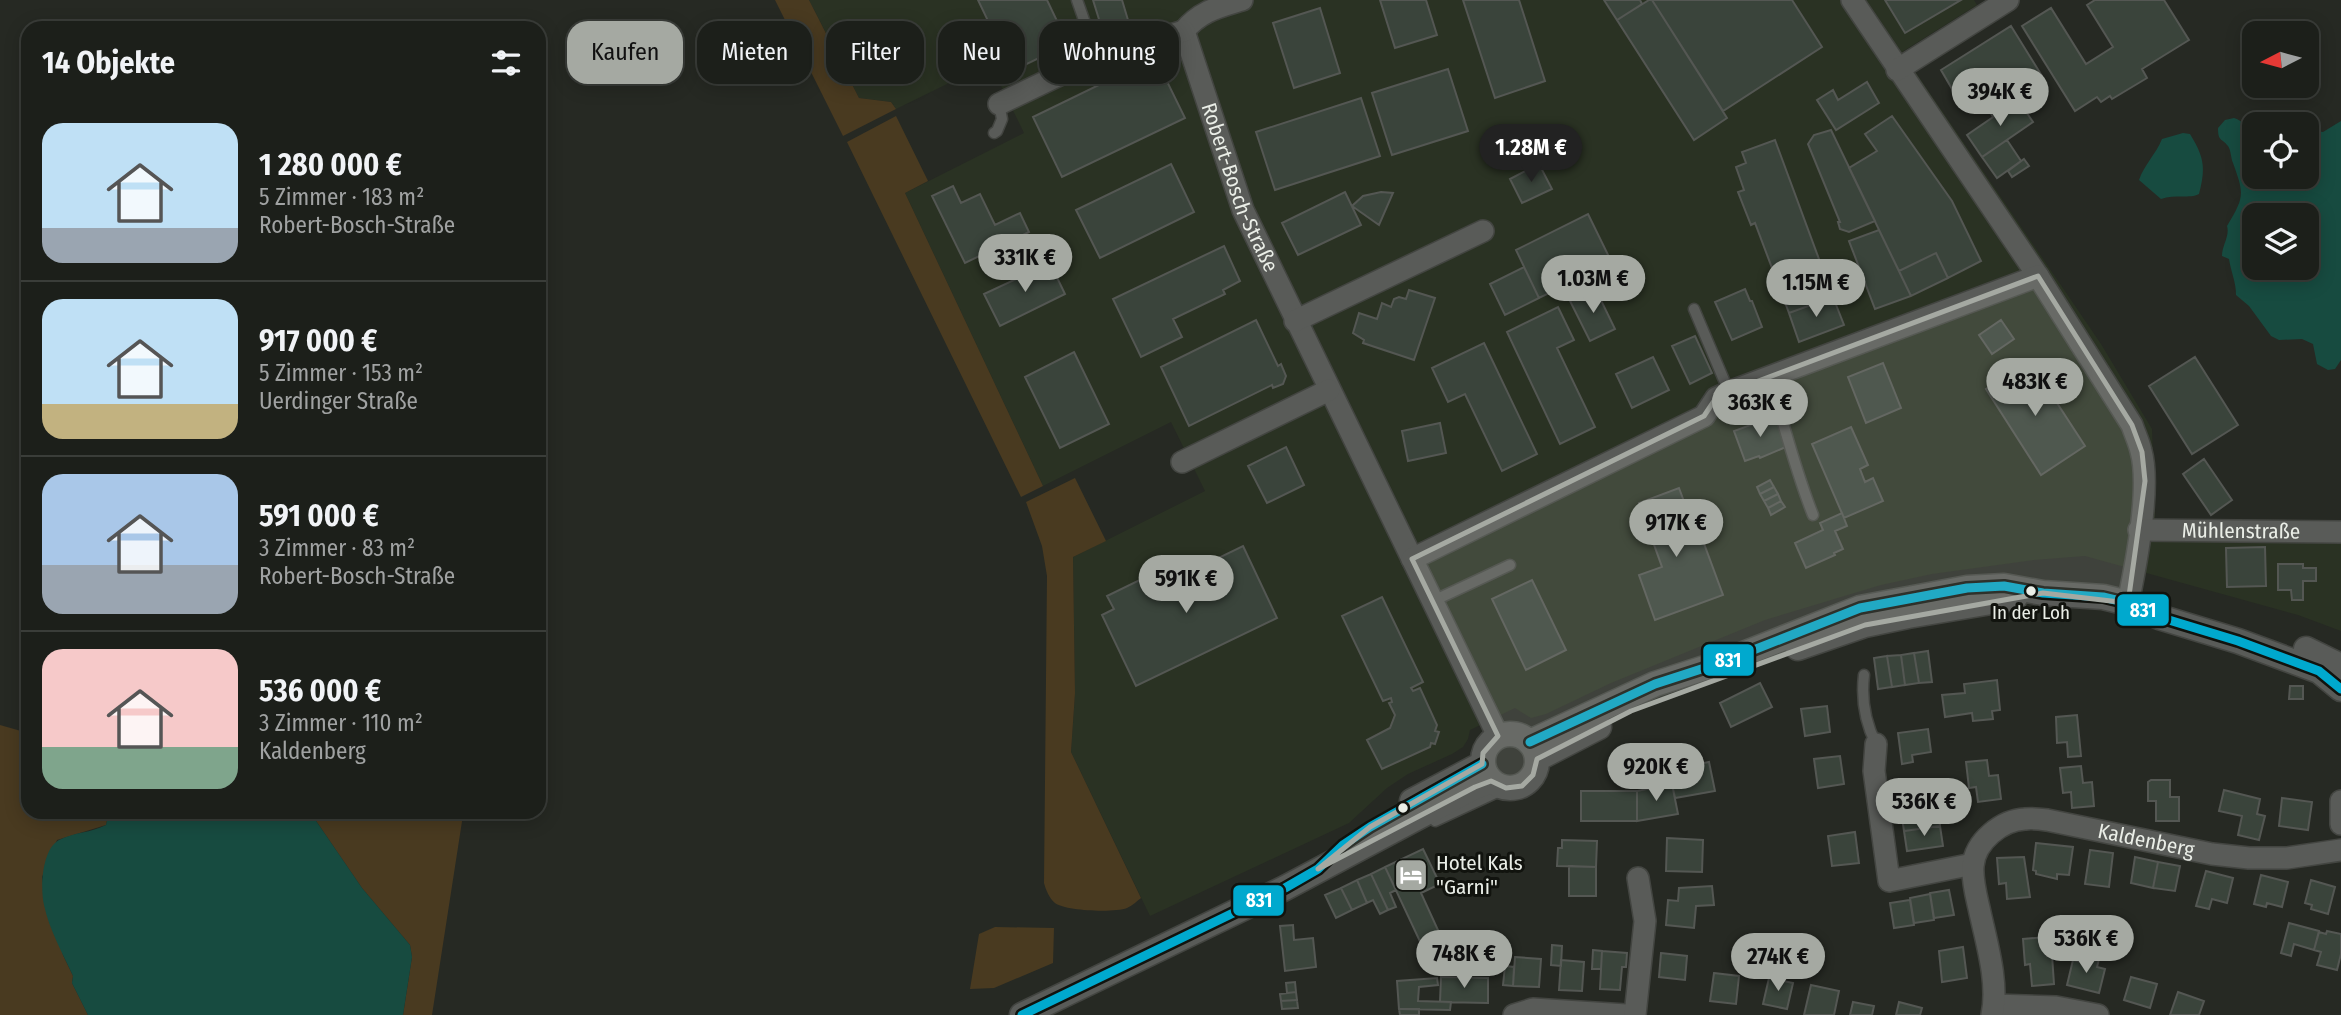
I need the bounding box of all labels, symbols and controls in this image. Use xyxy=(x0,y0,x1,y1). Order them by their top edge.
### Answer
chip: Kaufen xyxy=(567,21,683,84)
chip: Mieten xyxy=(697,21,812,84)
chip: Filter xyxy=(826,21,924,84)
chip: Neu xyxy=(938,21,1025,84)
chip: Wohnung xyxy=(1039,21,1179,84)
north arrow xyxy=(2242,21,2319,98)
map controls xyxy=(2242,21,2319,280)
icon: filters xyxy=(487,44,525,82)
text: 14 Objekte xyxy=(42,45,175,81)
pin: 394K € xyxy=(1943,68,2057,128)
text: 394K € xyxy=(1968,77,2032,105)
street label: Robert-Bosch-Straße xyxy=(1196,99,1284,276)
button: locate xyxy=(2242,112,2319,189)
pin: 1.28M € xyxy=(1466,124,1596,184)
text: 1.28M € xyxy=(1495,133,1567,161)
text: 1 280 000 € xyxy=(259,147,402,183)
icon: home xyxy=(98,151,182,235)
text: 5 Zimmer · 183 m² xyxy=(259,183,424,211)
button: layers xyxy=(2242,203,2319,280)
text: Robert-Bosch-Straße xyxy=(259,211,455,239)
pin: 331K € xyxy=(968,234,1082,294)
text: 331K € xyxy=(994,243,1056,271)
pin: 1.03M € xyxy=(1528,256,1658,315)
pin: 1.15M € xyxy=(1751,260,1881,319)
text: 1.03M € xyxy=(1557,264,1629,292)
text: 1.15M € xyxy=(1782,268,1850,296)
text: 917 000 € xyxy=(259,323,377,359)
icon: home xyxy=(98,327,182,411)
pin: 483K € xyxy=(1978,358,2092,418)
text: 5 Zimmer · 153 m² xyxy=(259,359,423,387)
text: 483K € xyxy=(2002,367,2068,395)
pin: 363K € xyxy=(1703,380,1817,439)
text: Uerdinger Straße xyxy=(259,387,418,415)
text: 363K € xyxy=(1728,388,1792,416)
text: 591 000 € xyxy=(259,498,379,534)
pin: 917K € xyxy=(1619,500,1733,559)
icon: home xyxy=(98,502,182,586)
text: 917K € xyxy=(1645,508,1707,536)
street label: Mühlenstraße xyxy=(2182,517,2300,545)
text: 3 Zimmer · 83 m² xyxy=(259,534,415,562)
pin: 591K € xyxy=(1129,556,1243,615)
text: Robert-Bosch-Straße xyxy=(259,562,455,590)
text: 591K € xyxy=(1155,564,1217,592)
marker: In der Loh xyxy=(2024,584,2038,598)
line badge: 831 xyxy=(2116,593,2170,627)
text: 831 xyxy=(2130,599,2156,622)
place label: In der Loh xyxy=(1992,601,2070,624)
line badge: 831 xyxy=(1702,643,1755,677)
text: 831 xyxy=(1715,649,1741,672)
text: 536 000 € xyxy=(259,673,381,709)
icon: home xyxy=(98,677,182,761)
text: 3 Zimmer · 110 m² xyxy=(259,709,423,737)
text: Kaldenberg xyxy=(259,737,366,765)
pin: 920K € xyxy=(1599,744,1713,803)
text: 920K € xyxy=(1623,752,1689,780)
pin: 536K € xyxy=(1867,778,1981,838)
text: 536K € xyxy=(1892,787,1956,815)
unlabelled marker xyxy=(1396,801,1410,815)
street label: Kaldenberg xyxy=(2096,818,2197,863)
place label: Hotel Kals "Garni" xyxy=(1436,850,1523,900)
hotel icon: Hotel Kals "Garni" xyxy=(1392,856,1430,894)
line badge: 831 xyxy=(1232,884,1285,917)
text: 831 xyxy=(1246,889,1272,912)
pin: 536K € xyxy=(2029,916,2143,975)
text: 536K € xyxy=(2054,924,2118,952)
pin: 748K € xyxy=(1407,930,1521,990)
pin: 274K € xyxy=(1721,934,1835,993)
text: 748K € xyxy=(1432,939,1496,967)
text: 274K € xyxy=(1747,942,1809,970)

